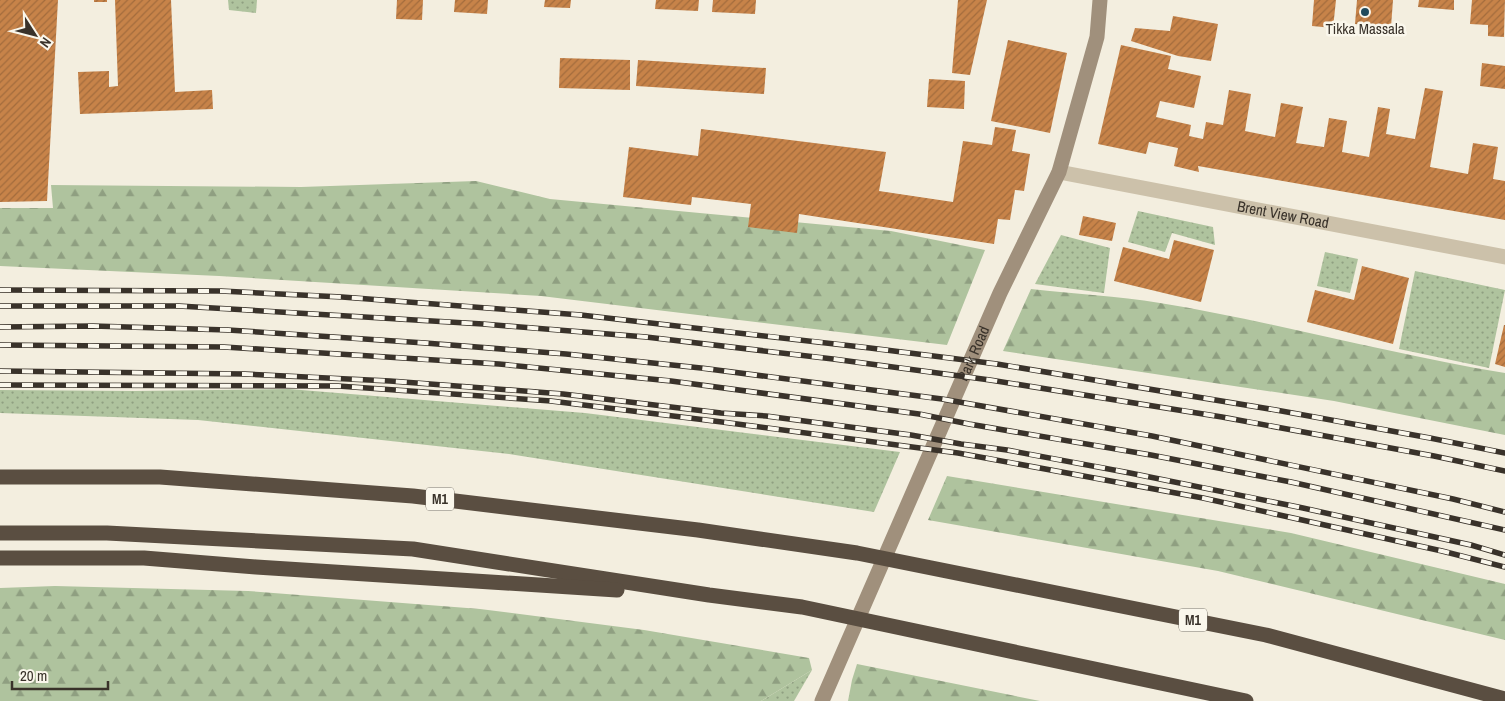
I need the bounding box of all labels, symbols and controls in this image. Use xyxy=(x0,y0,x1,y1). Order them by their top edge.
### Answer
marker: Tikka Massala xyxy=(1359,6,1371,18)
north arrow xyxy=(10,10,60,60)
place label: Tikka Massala xyxy=(1325,18,1405,39)
text: N xyxy=(36,34,55,51)
street label: Brent View Road xyxy=(1235,195,1331,233)
street label: Park Road xyxy=(952,323,994,384)
road number: M1 xyxy=(426,488,454,510)
road number: M1 xyxy=(1179,608,1207,632)
scale bar xyxy=(12,658,109,690)
text: 20 m xyxy=(20,665,47,686)

